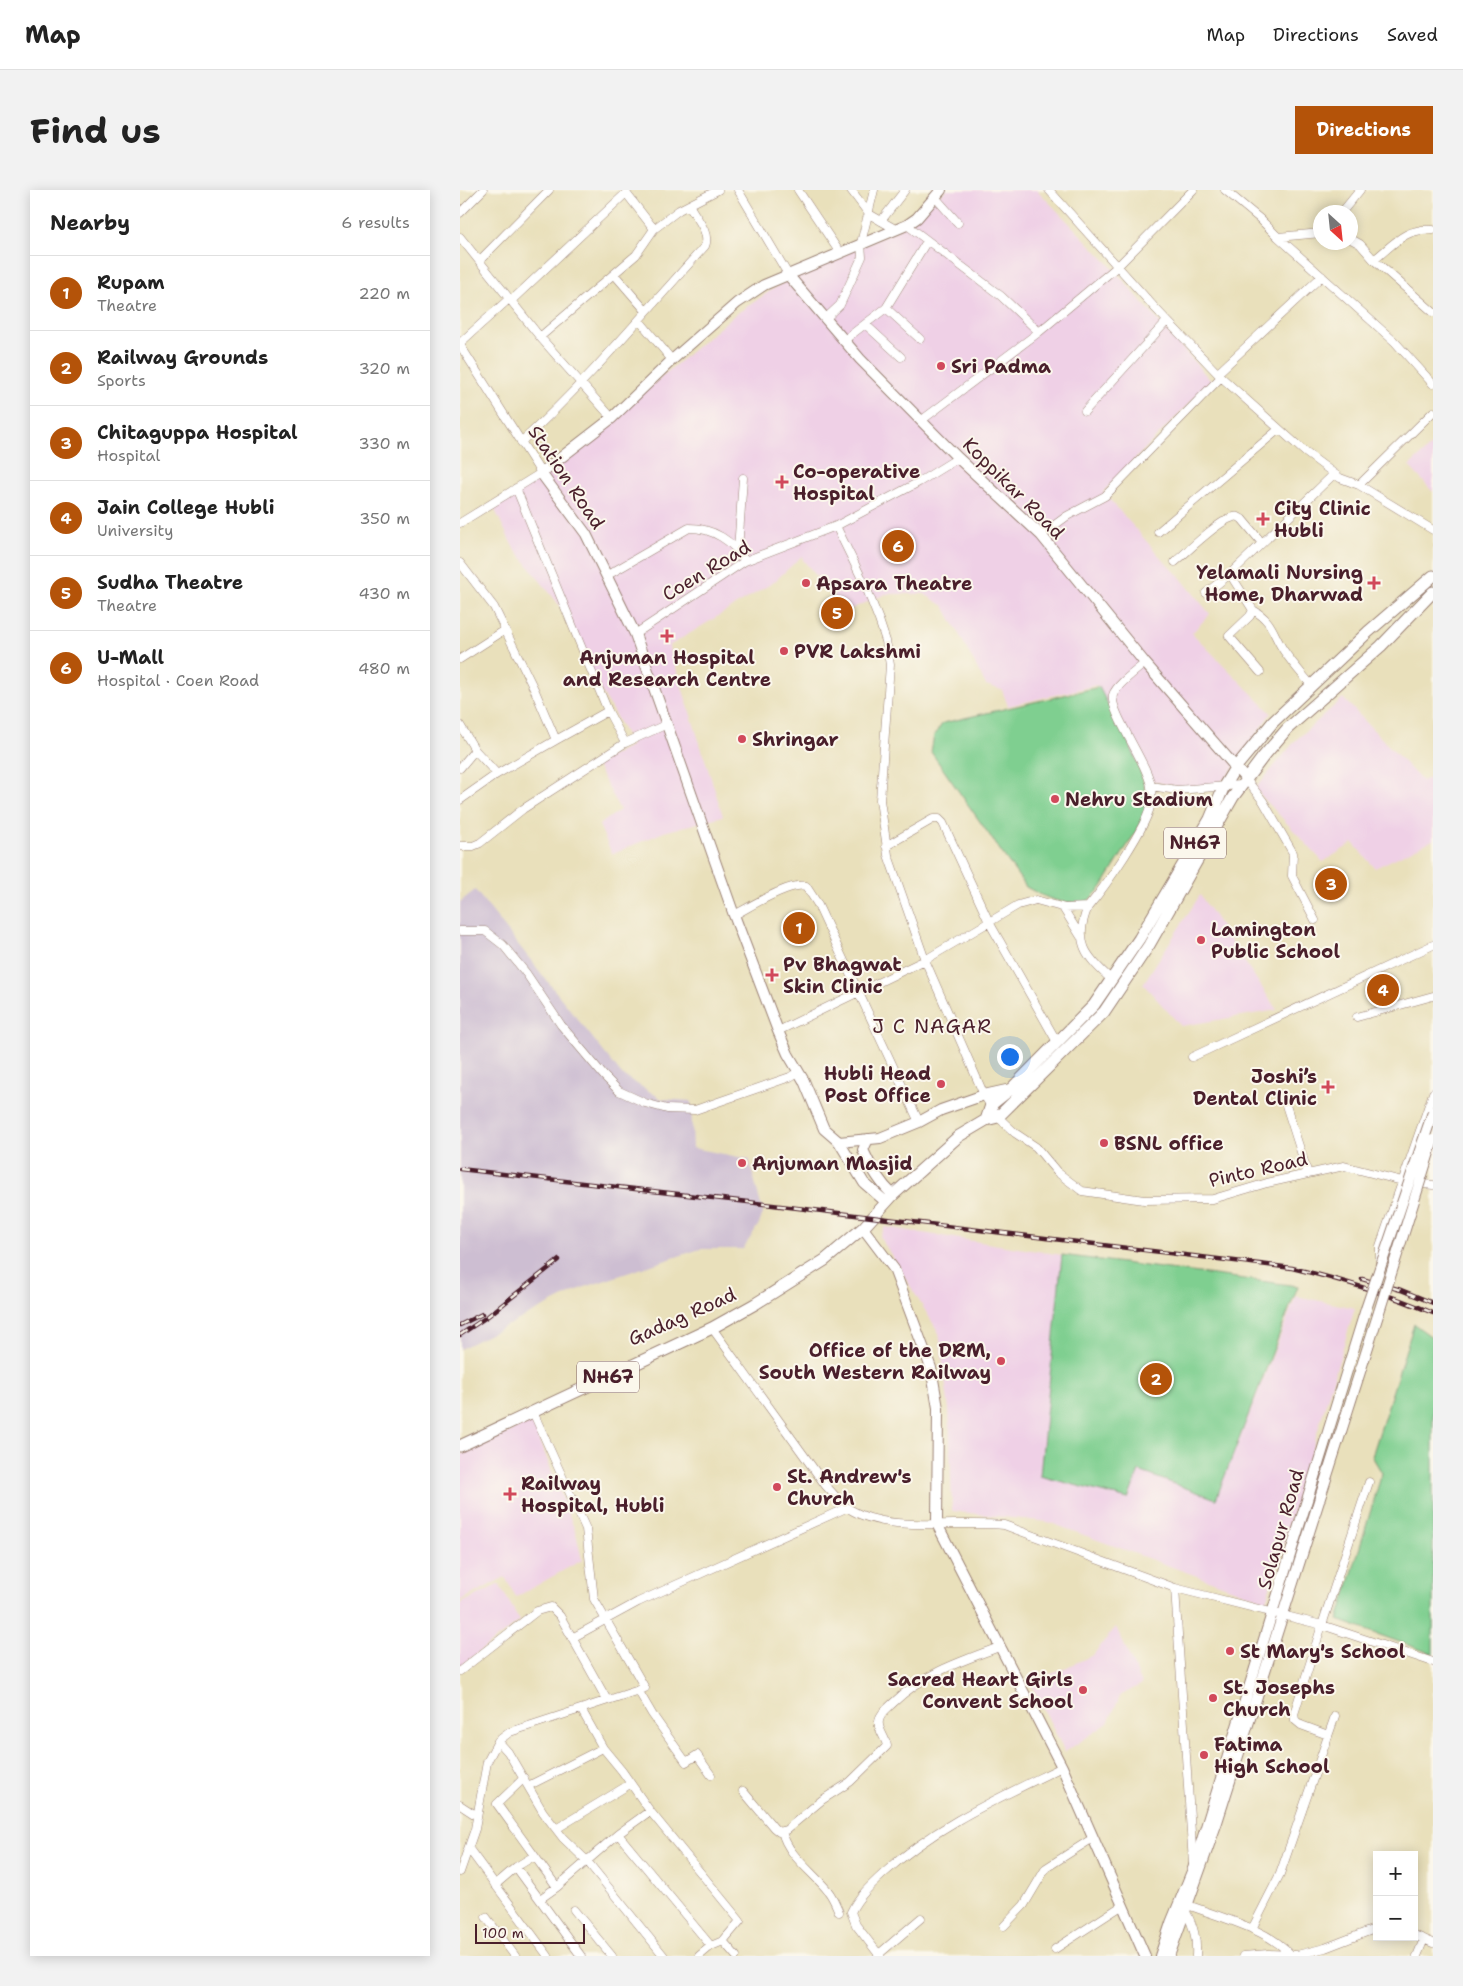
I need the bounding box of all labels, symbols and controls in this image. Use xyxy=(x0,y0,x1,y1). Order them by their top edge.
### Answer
text: Map xyxy=(25,19,81,51)
text: Map xyxy=(1207,23,1245,47)
text: Directions xyxy=(1273,23,1359,47)
text: Saved xyxy=(1387,23,1438,47)
button: Directions xyxy=(1295,106,1433,154)
text: Find us xyxy=(30,107,161,154)
north arrow xyxy=(1313,205,1358,250)
text: Nearby xyxy=(50,209,130,237)
text: 6 results xyxy=(341,212,410,233)
text: Rupam xyxy=(97,270,165,295)
text: 1 xyxy=(62,283,70,304)
text: 220 m xyxy=(358,283,410,304)
text: Theatre xyxy=(97,295,157,316)
text: Railway Grounds xyxy=(97,345,268,370)
place label: Sri Padma xyxy=(951,354,1051,379)
text: 2 xyxy=(60,358,72,379)
text: 320 m xyxy=(359,358,410,379)
marker: Sri Padma xyxy=(935,360,947,372)
text: Sports xyxy=(97,370,146,391)
text: Chitaguppa Hospital xyxy=(97,420,298,445)
street label: Station Road xyxy=(523,420,611,534)
street label: Koppikar Road xyxy=(957,432,1070,545)
text: 3 xyxy=(60,433,72,454)
text: 330 m xyxy=(358,433,410,454)
text: Hospital xyxy=(97,445,160,466)
place label: Co-operative Hospital xyxy=(793,459,920,506)
marker: Co-operative Hospital xyxy=(775,475,789,489)
text: Jain College Hubli xyxy=(97,495,274,520)
place label: City Clinic Hubli xyxy=(1274,496,1371,543)
text: 4 xyxy=(60,508,72,529)
text: 350 m xyxy=(359,508,410,529)
marker: City Clinic Hubli xyxy=(1256,512,1270,526)
text: University xyxy=(97,520,173,541)
pin: 6 xyxy=(882,527,914,565)
street label: Coen Road xyxy=(657,534,755,607)
place label: Yelamali Nursing Home, Dharwad xyxy=(1196,560,1363,607)
text: Sudha Theatre xyxy=(97,570,243,595)
place label: Apsara Theatre xyxy=(816,571,972,596)
marker: Yelamali Nursing Home, Dharwad xyxy=(1367,576,1381,590)
marker: Apsara Theatre xyxy=(800,577,812,589)
text: 5 xyxy=(61,583,71,604)
text: 430 m xyxy=(359,583,410,604)
pin: 5 xyxy=(821,594,853,632)
text: Theatre xyxy=(97,595,157,616)
marker: Anjuman Hospital and Research Centre xyxy=(660,629,674,643)
place label: PVR Lakshmi xyxy=(794,639,921,664)
text: U-Mall xyxy=(97,645,164,670)
place label: Anjuman Hospital and Research Centre xyxy=(563,645,771,692)
marker: PVR Lakshmi xyxy=(778,645,790,657)
text: 6 xyxy=(60,658,72,679)
text: 480 m xyxy=(358,658,410,679)
text: Hospital · Coen Road xyxy=(97,670,259,691)
place label: Shringar xyxy=(752,727,839,752)
marker: Shringar xyxy=(736,733,748,745)
place label: Nehru Stadium xyxy=(1065,787,1213,812)
marker: Nehru Stadium xyxy=(1049,793,1061,805)
road number: NH67 xyxy=(1164,828,1226,858)
pin: 3 xyxy=(1315,865,1347,903)
pin: 1 xyxy=(783,909,815,947)
place label: Lamington Public School xyxy=(1211,917,1340,964)
marker: Lamington Public School xyxy=(1195,934,1207,946)
place label: Pv Bhagwat Skin Clinic xyxy=(783,952,902,999)
marker: Pv Bhagwat Skin Clinic xyxy=(765,968,779,982)
pin: 4 xyxy=(1367,971,1399,1009)
district label: J C NAGAR xyxy=(872,1013,992,1039)
your location xyxy=(997,1044,1023,1070)
place label: Hubli Head Post Office xyxy=(824,1061,931,1108)
place label: Joshi’s Dental Clinic xyxy=(1193,1064,1317,1111)
marker: Hubli Head Post Office xyxy=(935,1078,947,1090)
marker: Joshi’s Dental Clinic xyxy=(1321,1080,1335,1094)
place label: BSNL office xyxy=(1114,1131,1224,1156)
marker: BSNL office xyxy=(1098,1137,1110,1149)
street label: Pinto Road xyxy=(1206,1146,1310,1193)
place label: Anjuman Masjid xyxy=(752,1151,913,1176)
marker: Anjuman Masjid xyxy=(736,1157,748,1169)
street label: Gadag Road xyxy=(624,1282,740,1351)
place label: Office of the DRM, South Western Railway xyxy=(759,1338,991,1385)
marker: Office of the DRM, South Western Railway xyxy=(995,1355,1007,1367)
pin: 2 xyxy=(1140,1360,1172,1398)
road number: NH67 xyxy=(577,1362,639,1392)
place label: St. Andrew's Church xyxy=(787,1464,912,1511)
street label: Solapur Road xyxy=(1251,1466,1310,1592)
place label: Railway Hospital, Hubli xyxy=(521,1471,665,1518)
marker: St. Andrew's Church xyxy=(771,1481,783,1493)
marker: Railway Hospital, Hubli xyxy=(503,1487,517,1501)
place label: St Mary's School xyxy=(1240,1639,1406,1664)
marker: St Mary's School xyxy=(1224,1645,1236,1657)
place label: Sacred Heart Girls Convent School xyxy=(888,1667,1073,1714)
place label: St. Josephs Church xyxy=(1223,1675,1335,1722)
marker: Sacred Heart Girls Convent School xyxy=(1077,1684,1089,1696)
marker: St. Josephs Church xyxy=(1207,1692,1219,1704)
place label: Fatima High School xyxy=(1214,1732,1330,1779)
marker: Fatima High School xyxy=(1198,1749,1210,1761)
map controls xyxy=(1373,1851,1418,1941)
button: + xyxy=(1373,1851,1418,1896)
button: − xyxy=(1373,1896,1418,1941)
scale bar xyxy=(475,1921,585,1944)
text: 100 m xyxy=(482,1924,524,1942)

